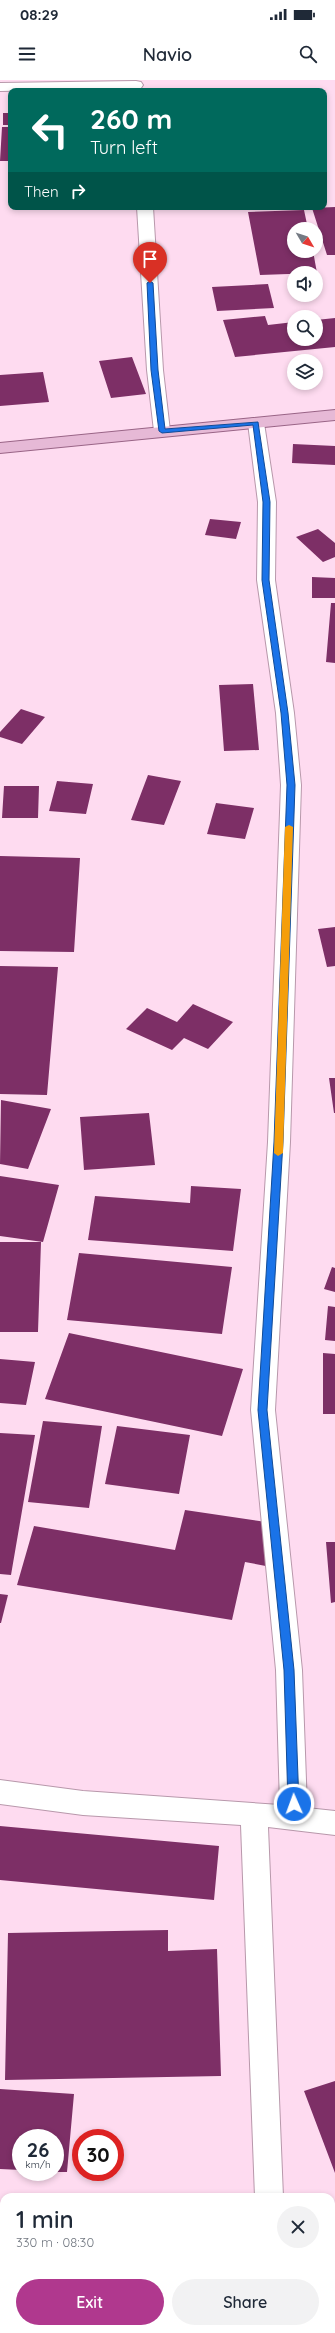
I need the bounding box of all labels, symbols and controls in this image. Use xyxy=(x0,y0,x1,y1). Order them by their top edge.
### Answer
text: 08:29 xyxy=(20,5,59,24)
icon: menu xyxy=(16,43,38,65)
text: Navio xyxy=(143,43,192,66)
icon: search xyxy=(297,43,319,65)
text: 260 m xyxy=(90,101,172,136)
icon: left xyxy=(24,104,76,156)
text: Turn left xyxy=(90,136,158,159)
icon: right xyxy=(67,180,89,202)
text: Then xyxy=(24,182,59,201)
north arrow xyxy=(287,222,323,258)
map controls xyxy=(287,222,323,390)
pin xyxy=(133,242,167,283)
icon: arrive xyxy=(139,248,161,270)
button: sound xyxy=(287,266,323,302)
button: search xyxy=(287,310,323,346)
button: layers xyxy=(287,354,323,390)
position arrow xyxy=(273,1783,315,1825)
speed limit sign: 30 xyxy=(72,2129,124,2181)
text: 26 xyxy=(27,2137,49,2162)
text: km/h xyxy=(25,2158,51,2171)
text: 1 min xyxy=(16,2204,74,2234)
button: close xyxy=(277,2206,319,2248)
text: 330 m · 08:30 xyxy=(16,2234,94,2250)
button: Exit xyxy=(16,2279,164,2325)
button: Share xyxy=(172,2279,319,2325)

